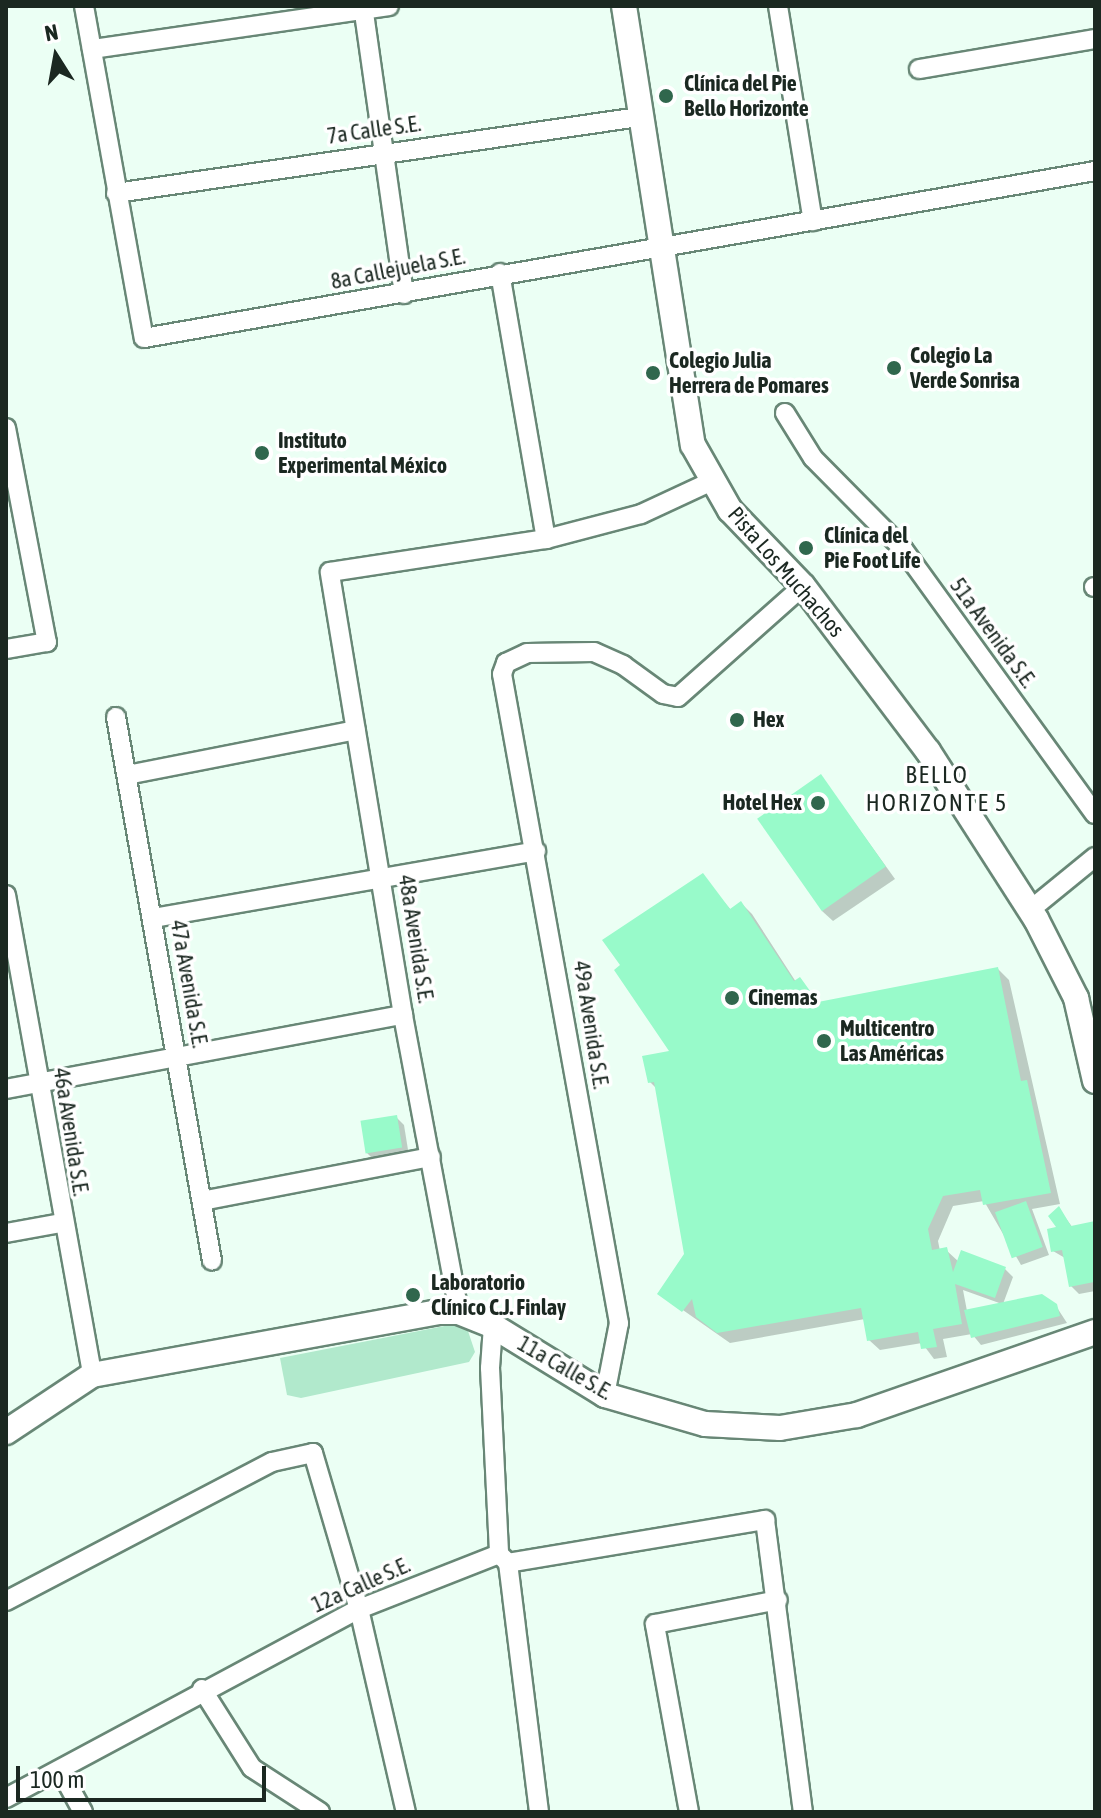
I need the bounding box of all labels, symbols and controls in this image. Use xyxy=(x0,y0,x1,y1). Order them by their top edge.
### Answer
north arrow xyxy=(16,16,96,96)
text: N xyxy=(43,18,60,46)
place label: Clínica del Pie Bello Horizonte xyxy=(684,70,809,122)
marker: Clínica del Pie Bello Horizonte xyxy=(655,85,677,107)
street label: 7a Calle S.E. xyxy=(325,110,423,150)
street label: 8a Callejuela S.E. xyxy=(329,243,467,295)
place label: Colegio La Verde Sonrisa xyxy=(910,342,1020,394)
place label: Colegio Julia Herrera de Pomares xyxy=(669,347,829,398)
marker: Colegio La Verde Sonrisa xyxy=(885,359,903,377)
marker: Colegio Julia Herrera de Pomares xyxy=(644,364,662,382)
place label: Instituto Experimental México xyxy=(278,427,447,478)
marker: Instituto Experimental México xyxy=(253,444,271,462)
street label: Pista Los Muchachos xyxy=(722,502,850,642)
place label: Clínica del Pie Foot Life xyxy=(824,522,921,574)
marker: Clínica del Pie Foot Life xyxy=(795,537,817,559)
street label: 51a Avenida S.E. xyxy=(944,573,1042,693)
place label: Hex xyxy=(753,707,784,733)
marker: Hex xyxy=(728,711,746,729)
district label: BELLO HORIZONTE 5 xyxy=(866,761,1008,817)
place label: Hotel Hex xyxy=(722,790,802,816)
marker: Hotel Hex xyxy=(809,794,827,812)
street label: 48a Avenida S.E. xyxy=(393,873,439,1005)
street label: 47a Avenida S.E. xyxy=(165,918,213,1050)
street label: 49a Avenida S.E. xyxy=(568,959,614,1091)
place label: Cinemas xyxy=(748,985,817,1011)
marker: Cinemas xyxy=(723,989,741,1007)
place label: Multicentro Las Américas xyxy=(840,1015,944,1066)
marker: Multicentro Las Américas xyxy=(815,1032,833,1050)
street label: 46a Avenida S.E. xyxy=(48,1066,94,1198)
place label: Laboratorio Clínico C.J. Finlay xyxy=(431,1269,566,1320)
marker: Laboratorio Clínico C.J. Finlay xyxy=(402,1284,424,1306)
street label: 11a Calle S.E. xyxy=(513,1330,617,1406)
street label: 12a Calle S.E. xyxy=(308,1552,414,1618)
scale bar xyxy=(20,1750,270,1800)
text: 100 m xyxy=(30,1766,84,1793)

